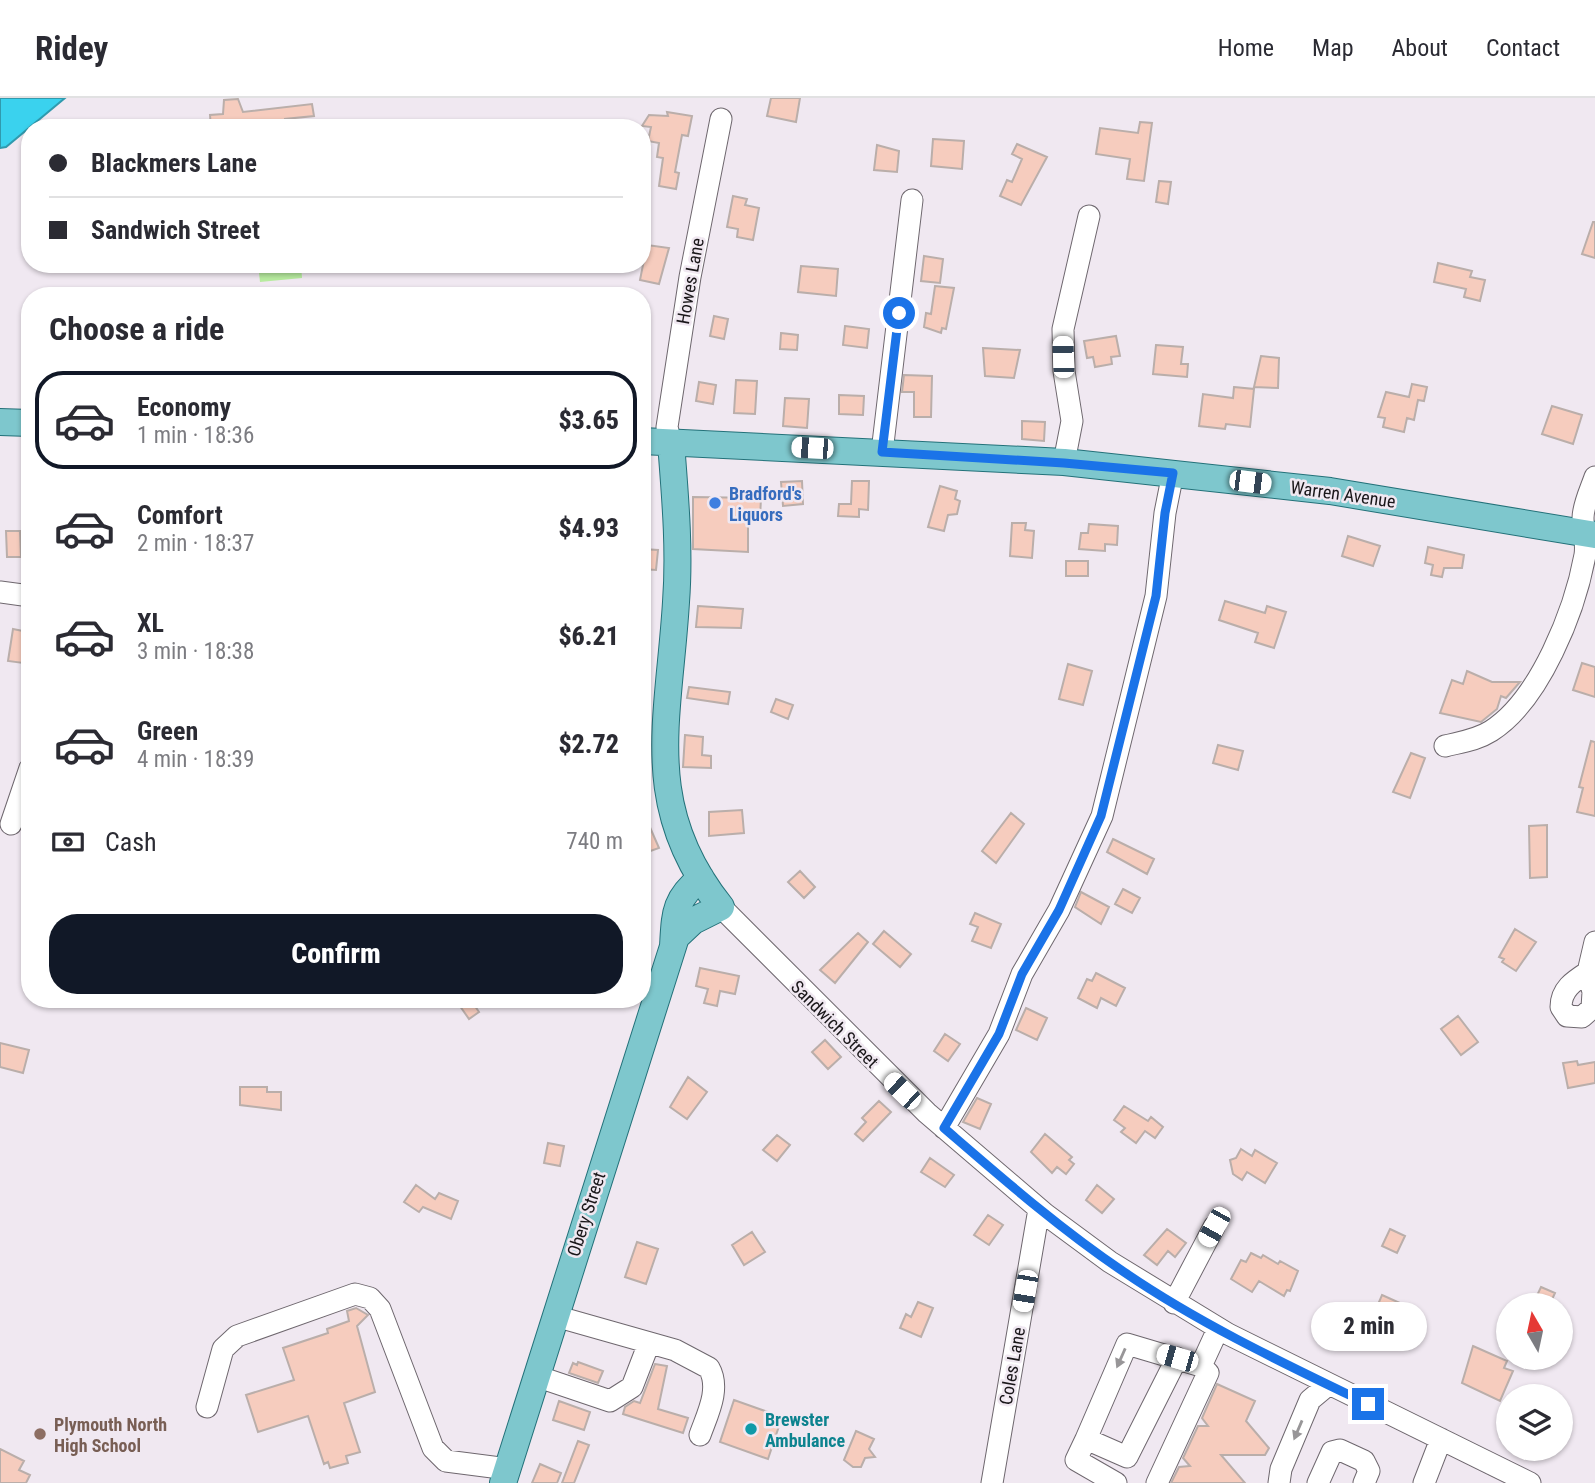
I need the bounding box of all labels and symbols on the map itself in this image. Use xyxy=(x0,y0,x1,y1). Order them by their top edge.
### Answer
street label: Howes Lane xyxy=(672,236,708,326)
route start xyxy=(883,297,915,329)
car xyxy=(1052,336,1075,378)
car xyxy=(791,436,834,460)
car xyxy=(1228,469,1273,495)
street label: Warren Avenue xyxy=(1289,476,1397,512)
place label: Bradford's Liquors xyxy=(729,483,802,525)
marker: Bradford's Liquors xyxy=(707,495,723,511)
street label: Sandwich Street xyxy=(787,976,883,1072)
car xyxy=(880,1069,925,1113)
street label: Obery Street xyxy=(562,1169,610,1259)
car xyxy=(1195,1204,1234,1250)
car xyxy=(1012,1268,1039,1314)
north arrow xyxy=(1496,1293,1573,1370)
callout: 2 min xyxy=(1310,1302,1426,1352)
street label: Coles Lane xyxy=(995,1326,1029,1406)
car xyxy=(1154,1342,1201,1374)
one-way arrow xyxy=(1115,1348,1126,1369)
route end xyxy=(1352,1388,1384,1420)
place label: Brewster Ambulance xyxy=(765,1409,846,1451)
place label: Plymouth North High School xyxy=(54,1414,167,1456)
one-way arrow xyxy=(1292,1420,1303,1441)
marker: Brewster Ambulance xyxy=(743,1421,759,1437)
marker: Plymouth North High School xyxy=(32,1426,48,1442)

